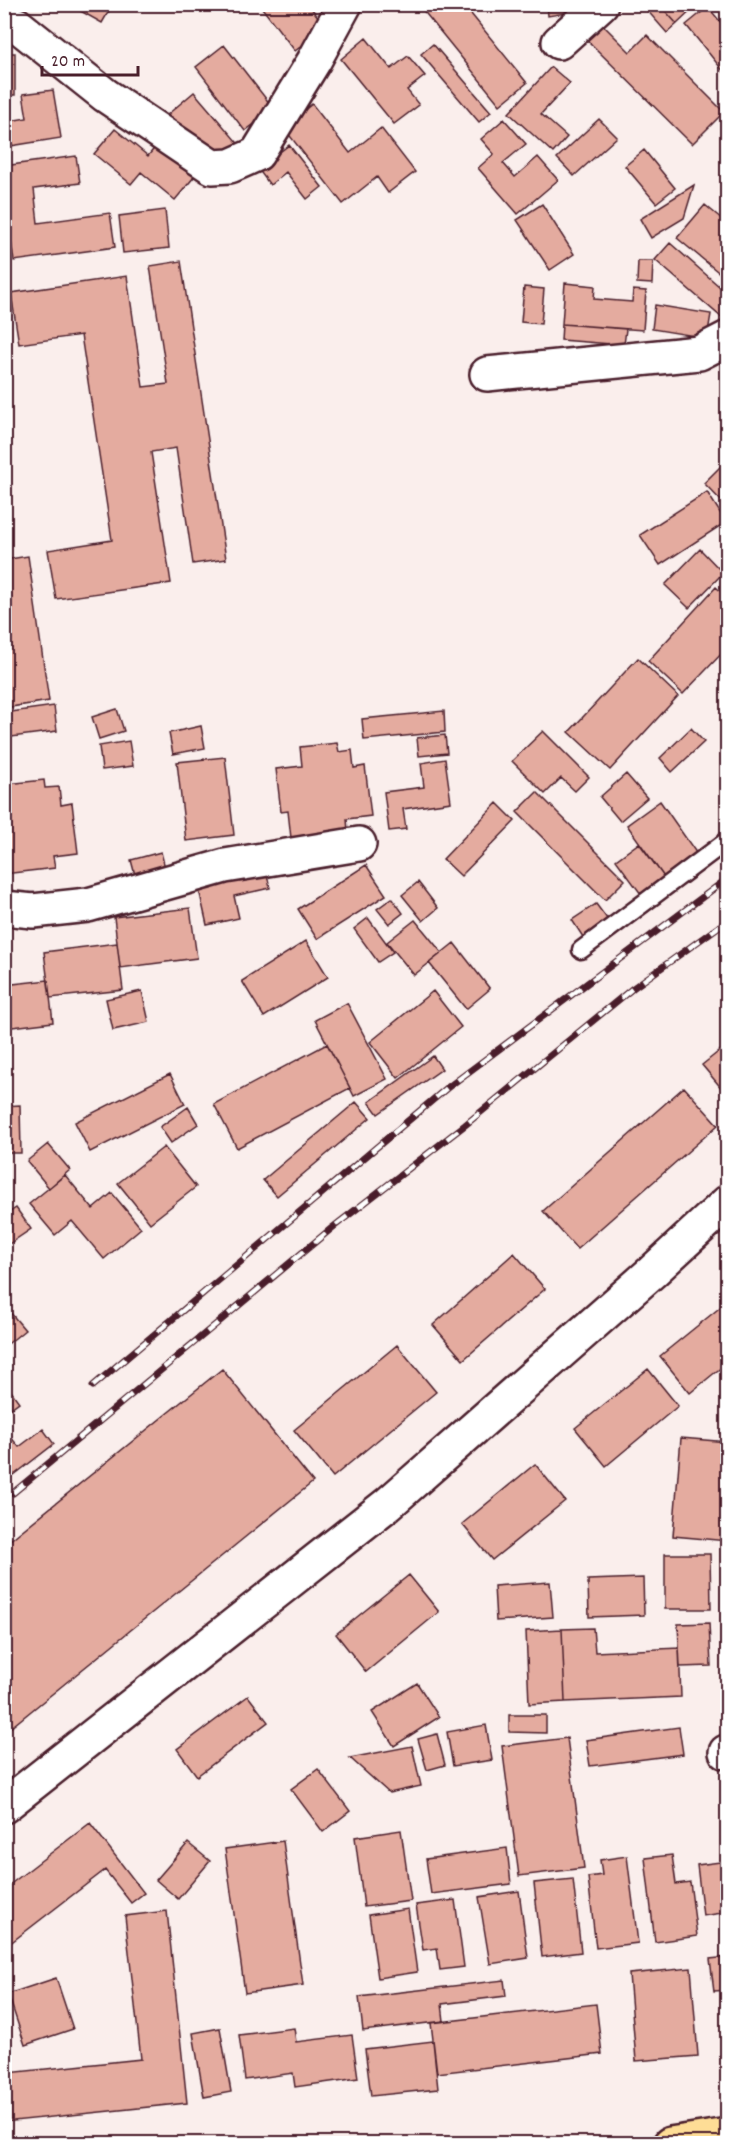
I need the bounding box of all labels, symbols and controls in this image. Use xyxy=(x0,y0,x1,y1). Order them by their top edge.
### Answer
scale bar xyxy=(42,39,138,77)
text: 20 m xyxy=(51,50,85,75)

